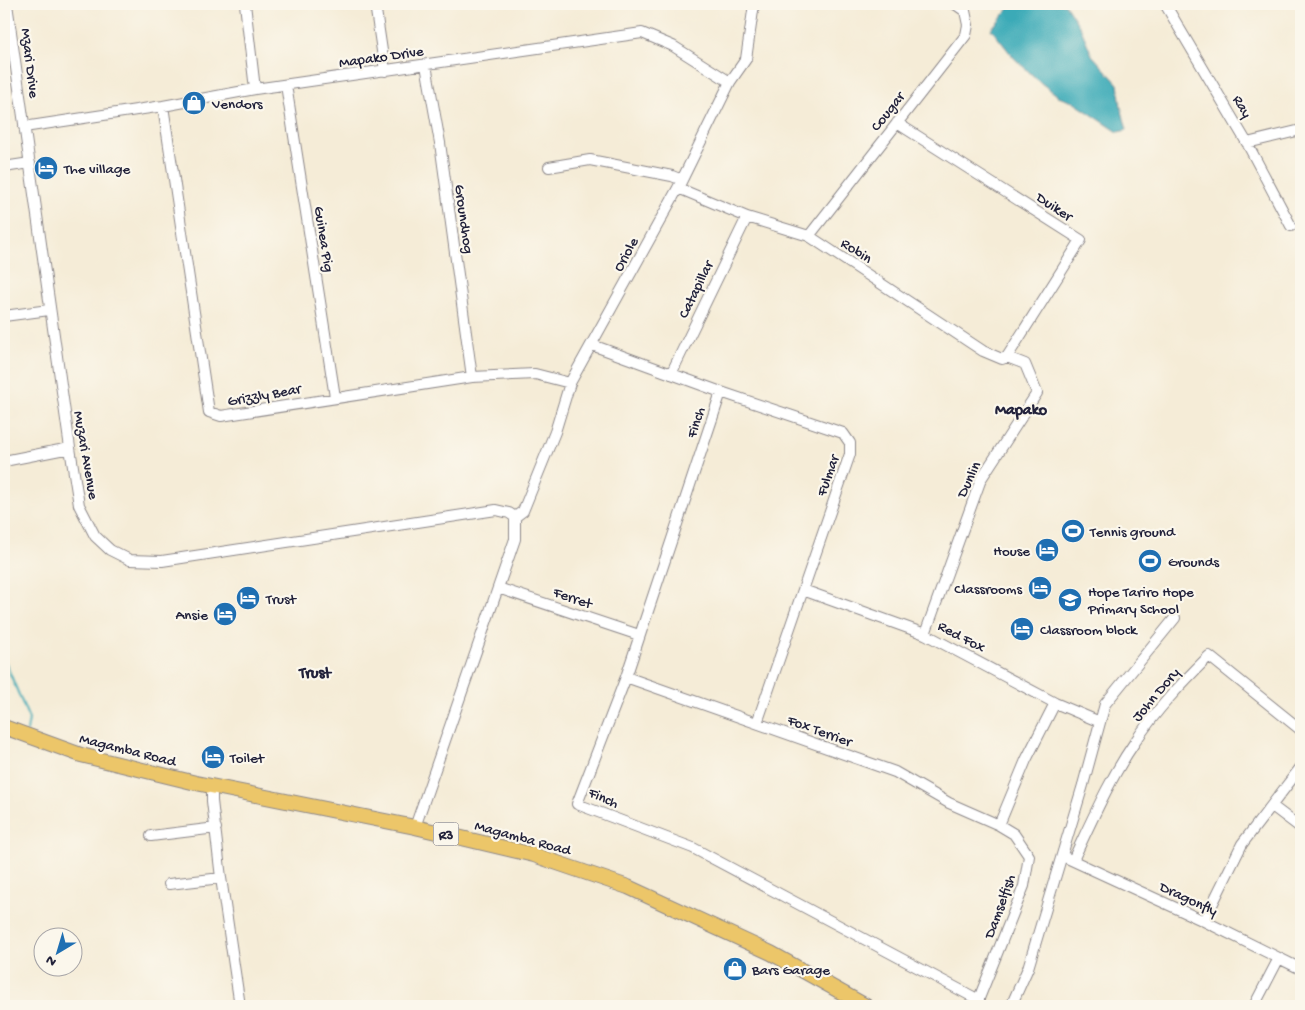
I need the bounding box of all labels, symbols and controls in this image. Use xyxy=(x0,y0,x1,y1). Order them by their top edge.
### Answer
street label: Mzari Drive xyxy=(16,27,42,99)
street label: Mapako Drive xyxy=(338,43,425,73)
street label: Cougar xyxy=(868,88,911,136)
shop icon: Vendors xyxy=(181,90,207,116)
street label: Ray xyxy=(1227,92,1255,122)
place label: Vendors xyxy=(211,96,263,114)
hotel icon: The village xyxy=(33,155,59,181)
place label: The village xyxy=(63,161,130,179)
street label: Groundhog xyxy=(449,183,477,255)
street label: Duiker xyxy=(1031,189,1077,227)
street label: Guinea Pig xyxy=(309,205,337,274)
street label: Oriole xyxy=(610,234,644,275)
street label: Robin xyxy=(837,235,875,268)
street label: Catapillar xyxy=(675,257,719,322)
street label: Grizzly Bear xyxy=(226,380,304,411)
district label: Mapako xyxy=(995,402,1048,421)
street label: Finch xyxy=(683,405,710,441)
street label: Muzari Avenue xyxy=(68,410,102,501)
street label: Fulmar xyxy=(813,451,845,500)
street label: Dunlin xyxy=(953,459,986,502)
sports icon: Tennis ground xyxy=(1060,518,1086,544)
place label: Tennis ground xyxy=(1089,524,1176,542)
hotel icon: House xyxy=(1034,537,1060,563)
place label: House xyxy=(993,543,1030,561)
sports icon: Grounds xyxy=(1137,548,1163,574)
place label: Grounds xyxy=(1168,554,1220,572)
hotel icon: Classrooms xyxy=(1027,575,1053,601)
place label: Classrooms xyxy=(954,581,1022,599)
street label: Ferret xyxy=(550,584,596,615)
place label: Hope Tariro Hope Primary School xyxy=(1087,584,1194,619)
hotel icon: Trust xyxy=(235,585,261,611)
school or university icon: Hope Tariro Hope Primary School xyxy=(1057,587,1083,613)
place label: Trust xyxy=(265,591,298,609)
hotel icon: Ansie xyxy=(212,601,238,627)
place label: Ansie xyxy=(176,607,208,625)
hotel icon: Classroom block xyxy=(1009,616,1035,642)
street label: Red Fox xyxy=(934,618,988,658)
place label: Classroom block xyxy=(1040,622,1138,640)
street label: John Dory xyxy=(1129,664,1185,726)
district label: Trust xyxy=(297,665,332,684)
street label: Fox Terrier xyxy=(784,712,856,752)
street label: Magamba Road xyxy=(77,730,179,772)
hotel icon: Toilet xyxy=(200,744,226,770)
place label: Toilet xyxy=(229,750,266,768)
street label: Finch xyxy=(584,784,621,813)
street label: Magamba Road xyxy=(472,817,574,861)
road number: R3 xyxy=(434,822,458,846)
street label: Damselfish xyxy=(981,872,1021,942)
street label: Dragonfly xyxy=(1155,878,1221,921)
north arrow xyxy=(32,928,82,978)
text: N xyxy=(43,951,60,970)
shop icon: Bars Garage xyxy=(722,956,748,982)
place label: Bars Garage xyxy=(751,962,830,980)

